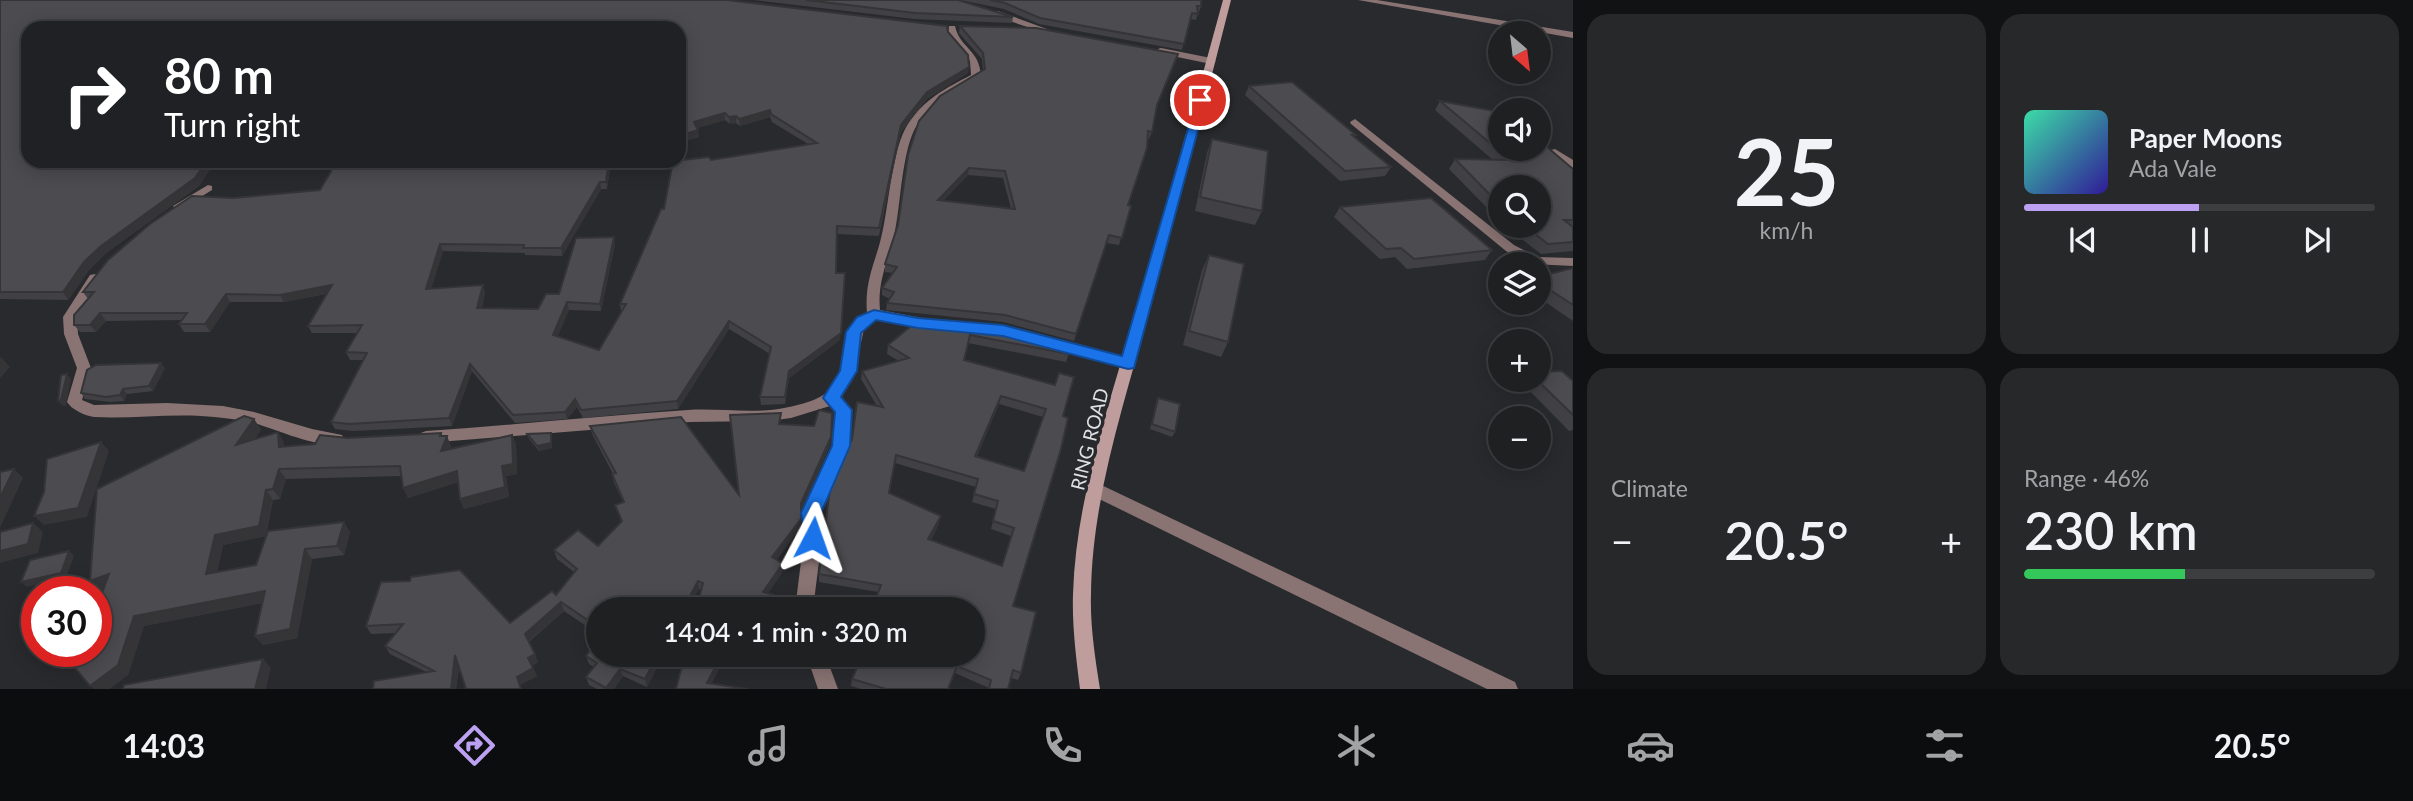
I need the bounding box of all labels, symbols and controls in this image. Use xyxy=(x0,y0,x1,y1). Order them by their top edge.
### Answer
north arrow xyxy=(1488,21,1550,84)
map controls xyxy=(1488,21,1551,469)
text: 80 m xyxy=(164,46,274,104)
icon: right xyxy=(49,49,140,140)
pin xyxy=(1170,70,1230,130)
icon: arrive xyxy=(1181,81,1219,119)
button: sound xyxy=(1488,98,1551,161)
text: Turn right xyxy=(164,105,300,144)
text: 25 xyxy=(1734,116,1839,225)
text: Paper Moons xyxy=(2129,122,2282,154)
text: Ada Vale xyxy=(2129,154,2217,182)
button: search xyxy=(1488,175,1551,238)
text: km/h xyxy=(1760,216,1813,244)
icon: previous xyxy=(2064,221,2102,259)
icon: pause xyxy=(2181,221,2219,259)
icon: next xyxy=(2298,221,2336,259)
button: layers xyxy=(1488,252,1551,315)
button: + xyxy=(1488,329,1551,392)
street label: RING ROAD xyxy=(1065,386,1113,492)
button: − xyxy=(1488,406,1551,469)
text: Range · 46% xyxy=(2024,464,2149,492)
text: Climate xyxy=(1611,474,1688,502)
text: 230 km xyxy=(2024,499,2198,561)
position arrow xyxy=(776,501,850,575)
text: 20.5° xyxy=(1724,509,1849,571)
text: − xyxy=(1611,518,1633,564)
text: + xyxy=(1940,518,1962,564)
speed limit sign: 30 xyxy=(21,576,112,667)
text: 14:04 · 1 min · 320 m xyxy=(663,616,908,648)
icon: directions xyxy=(450,721,499,770)
icon: music xyxy=(744,721,793,770)
icon: phone xyxy=(1038,721,1087,770)
icon: climate xyxy=(1332,721,1381,770)
icon: car xyxy=(1626,721,1675,770)
icon: filters xyxy=(1920,721,1969,770)
text: 14:03 xyxy=(122,726,205,765)
text: 20.5° xyxy=(2214,726,2290,765)

